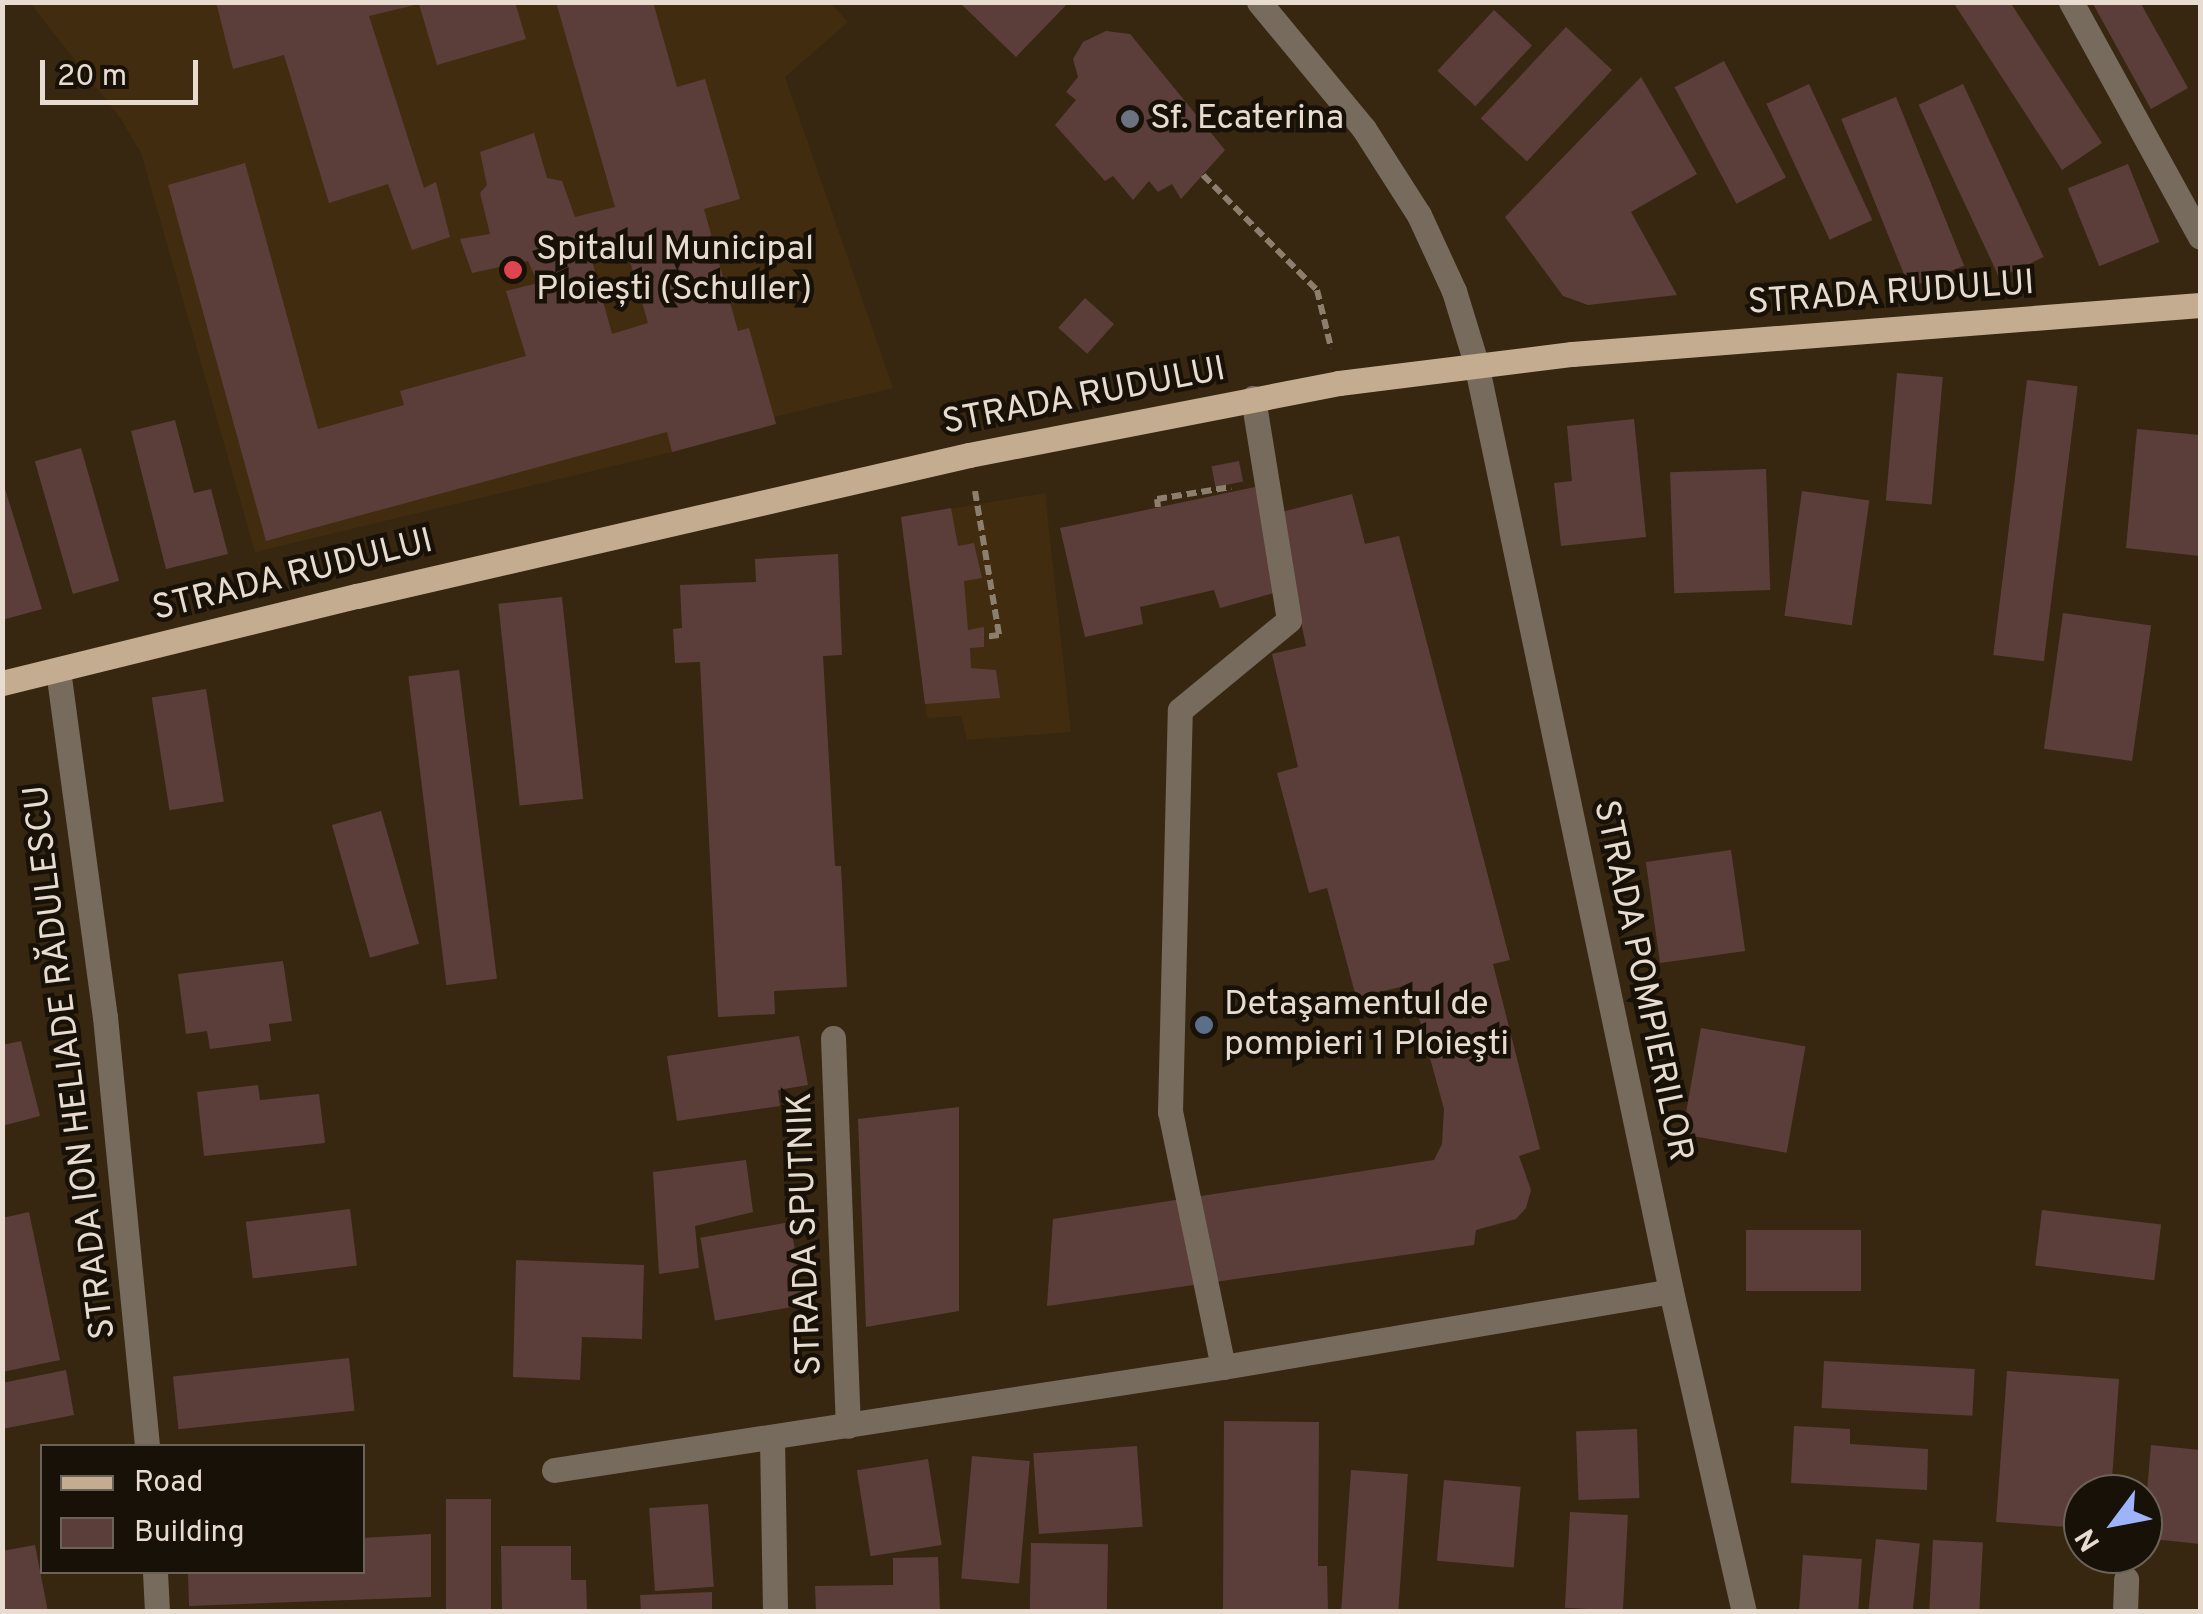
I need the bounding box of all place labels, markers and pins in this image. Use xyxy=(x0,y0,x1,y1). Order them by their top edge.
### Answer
place label: Sf. Ecaterina xyxy=(1150,98,1344,140)
marker: Sf. Ecaterina xyxy=(1119,108,1141,130)
place label: Spitalul Municipal Ploiești (Schuller) xyxy=(536,229,814,311)
marker: Spitalul Municipal Ploiești (Schuller) xyxy=(500,257,526,283)
place label: Detaşamentul de pompieri 1 Ploieşti xyxy=(1224,984,1509,1066)
marker: Detaşamentul de pompieri 1 Ploieşti xyxy=(1193,1014,1215,1036)

